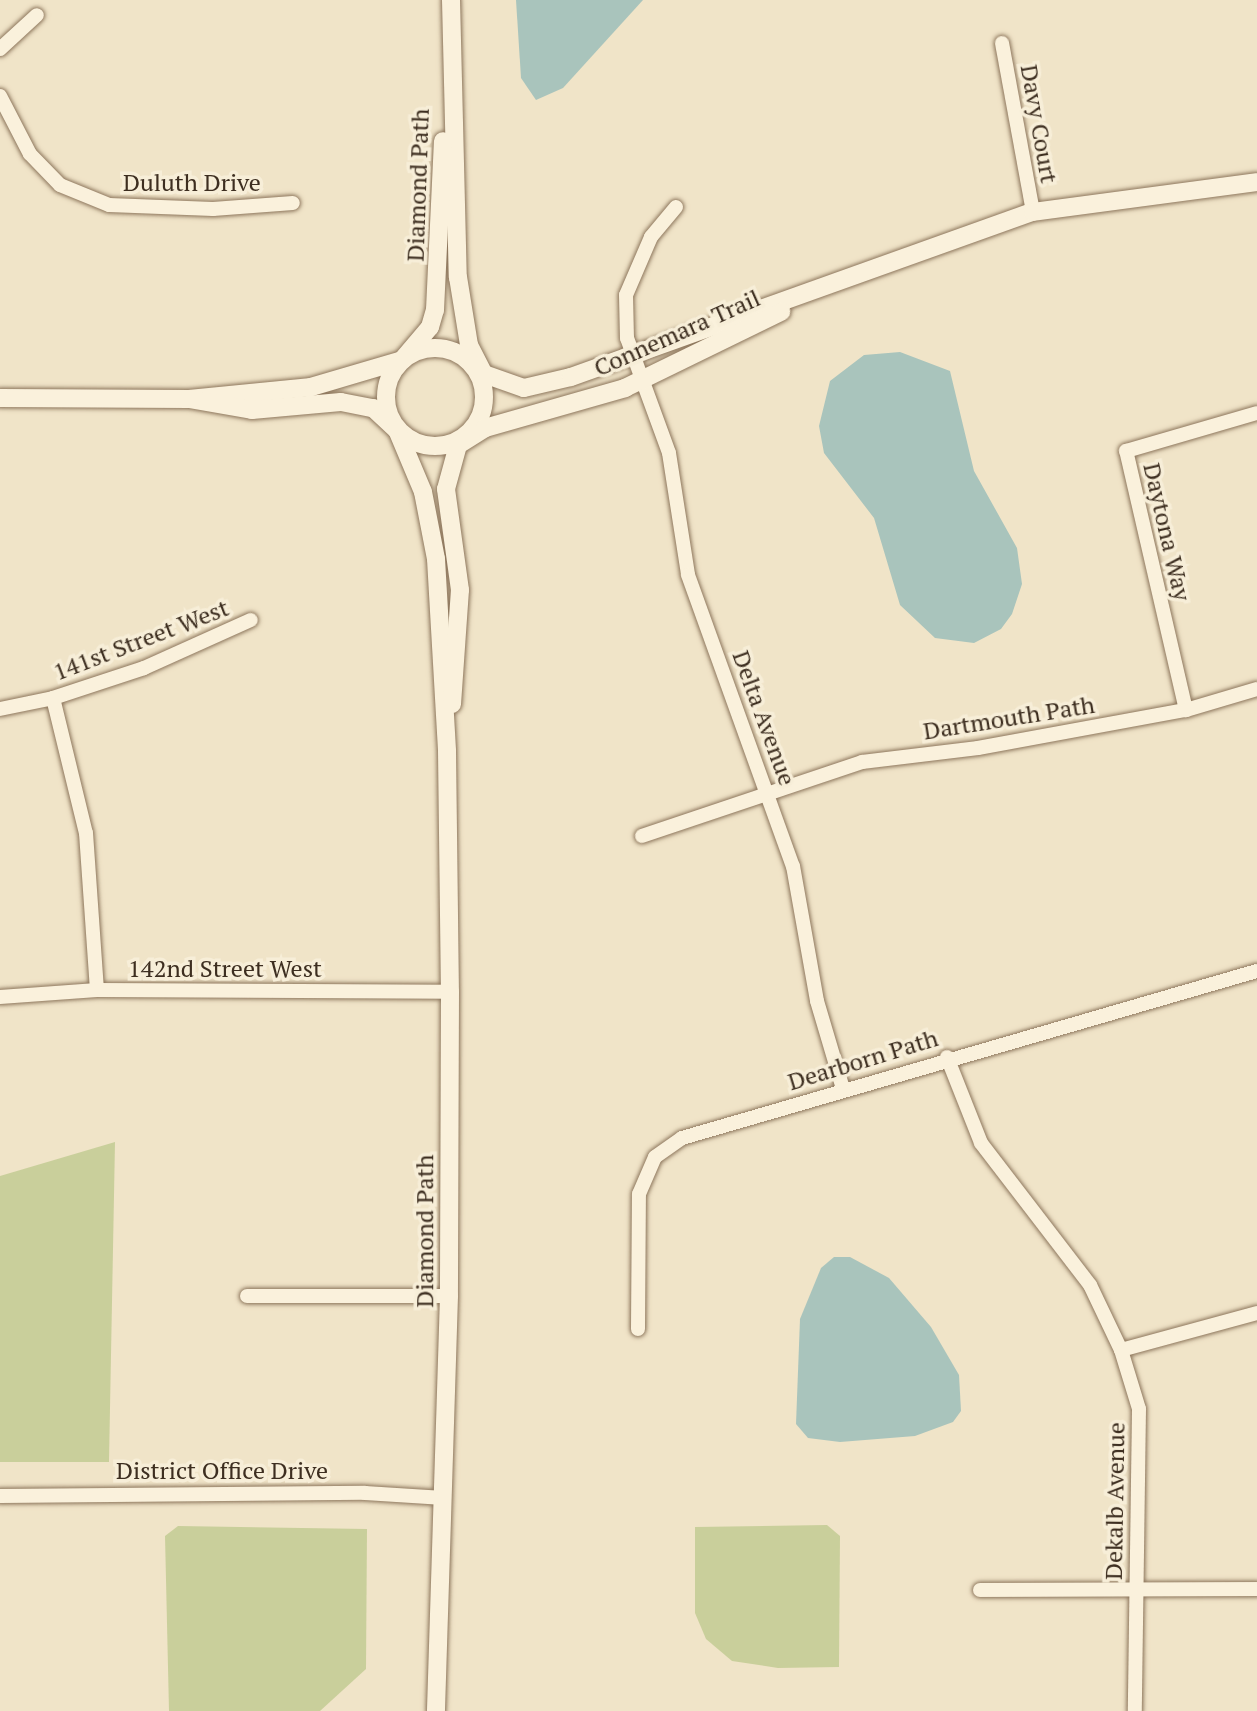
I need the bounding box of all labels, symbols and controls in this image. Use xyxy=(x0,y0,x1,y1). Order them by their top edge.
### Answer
street label: Davy Court xyxy=(1014,62,1064,186)
street label: Diamond Path xyxy=(401,108,435,262)
street label: Duluth Drive xyxy=(123,169,261,197)
street label: Connemara Trail xyxy=(590,284,764,382)
street label: Daytona Way xyxy=(1137,460,1197,604)
street label: 141st Street West xyxy=(49,593,233,687)
street label: Delta Avenue xyxy=(726,646,802,790)
street label: Dartmouth Path xyxy=(921,690,1097,746)
street label: 142nd Street West xyxy=(128,955,322,983)
street label: Dearborn Path xyxy=(784,1024,942,1096)
street label: Diamond Path xyxy=(411,1154,439,1308)
street label: Dekalb Avenue xyxy=(1099,1422,1131,1580)
street label: District Office Drive xyxy=(116,1457,328,1485)

